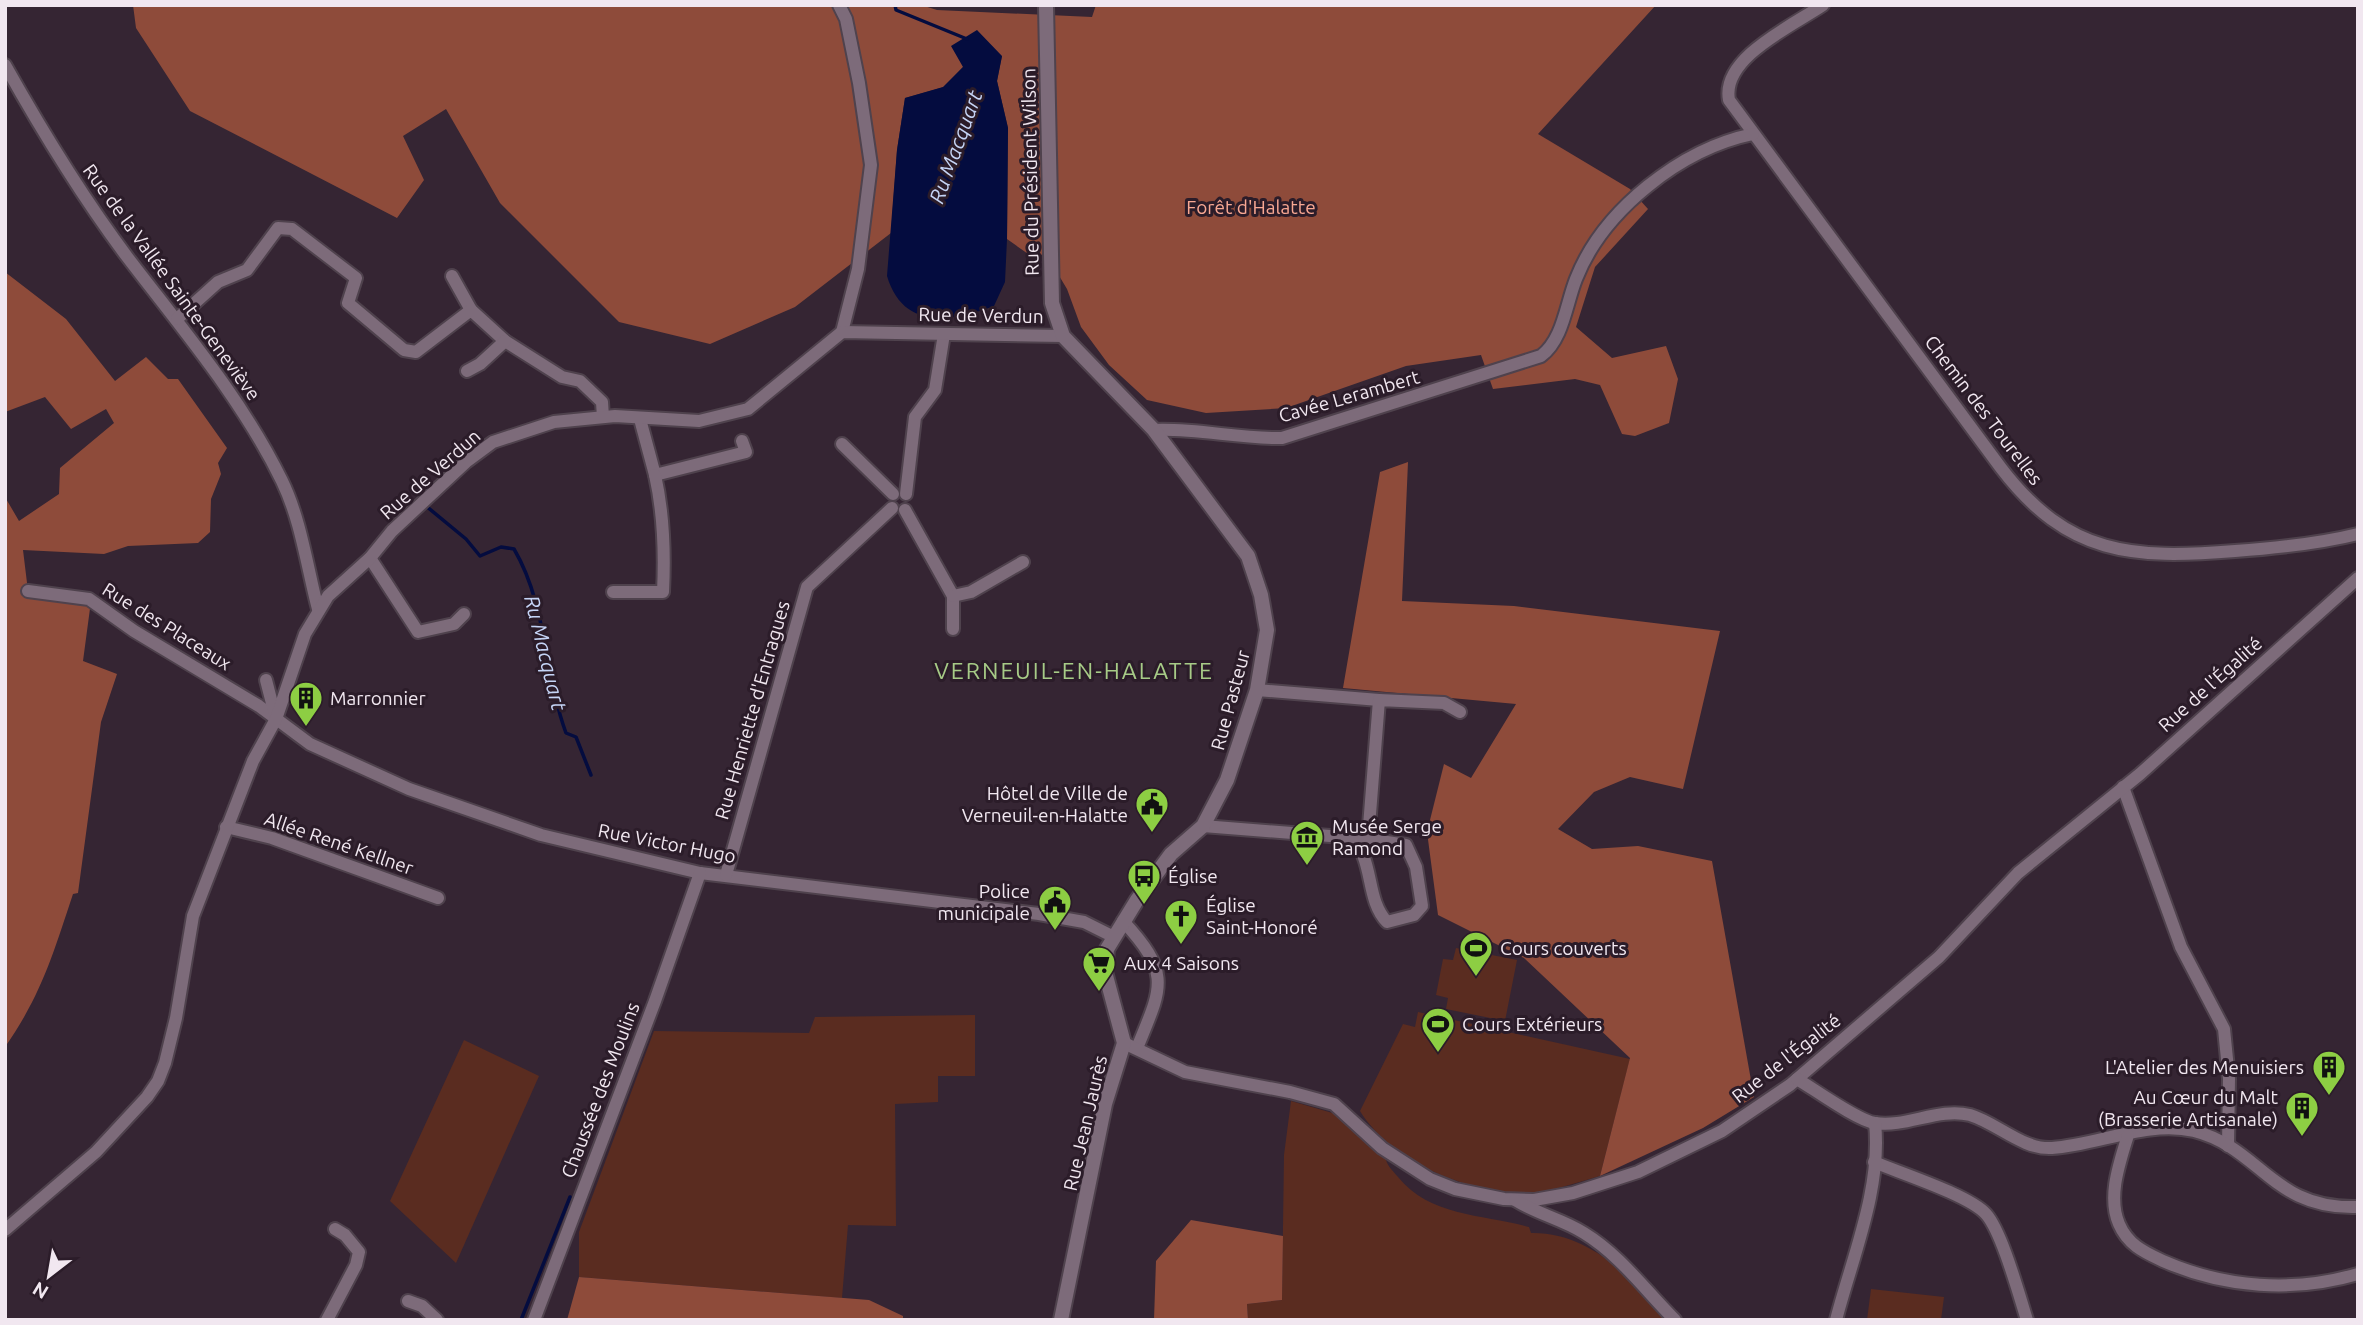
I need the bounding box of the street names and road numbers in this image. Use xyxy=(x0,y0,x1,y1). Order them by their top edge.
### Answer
street label: Rue du Président Wilson xyxy=(1017,68,1043,276)
street label: Rue de la Vallée Sainte-Geneviève xyxy=(79,160,265,404)
street label: Rue de Verdun xyxy=(918,303,1044,327)
street label: Chemin des Tourelles xyxy=(1921,331,2047,489)
street label: Cavée Lerambert xyxy=(1276,365,1423,427)
street label: Rue de Verdun xyxy=(375,425,485,523)
street label: Rue des Placeaux xyxy=(99,578,236,675)
street label: Rue Henriette d'Entragues xyxy=(710,598,794,822)
street label: Rue de l'Égalité xyxy=(2154,632,2266,736)
street label: Rue Pasteur xyxy=(1206,648,1254,752)
street label: Allée René Kellner xyxy=(262,807,416,879)
street label: Rue Victor Hugo xyxy=(596,819,738,867)
street label: Chaussée des Moulins xyxy=(556,999,644,1181)
street label: Rue de l'Égalité xyxy=(1727,1009,1845,1107)
street label: Rue Jean Jaurès xyxy=(1059,1053,1111,1193)

